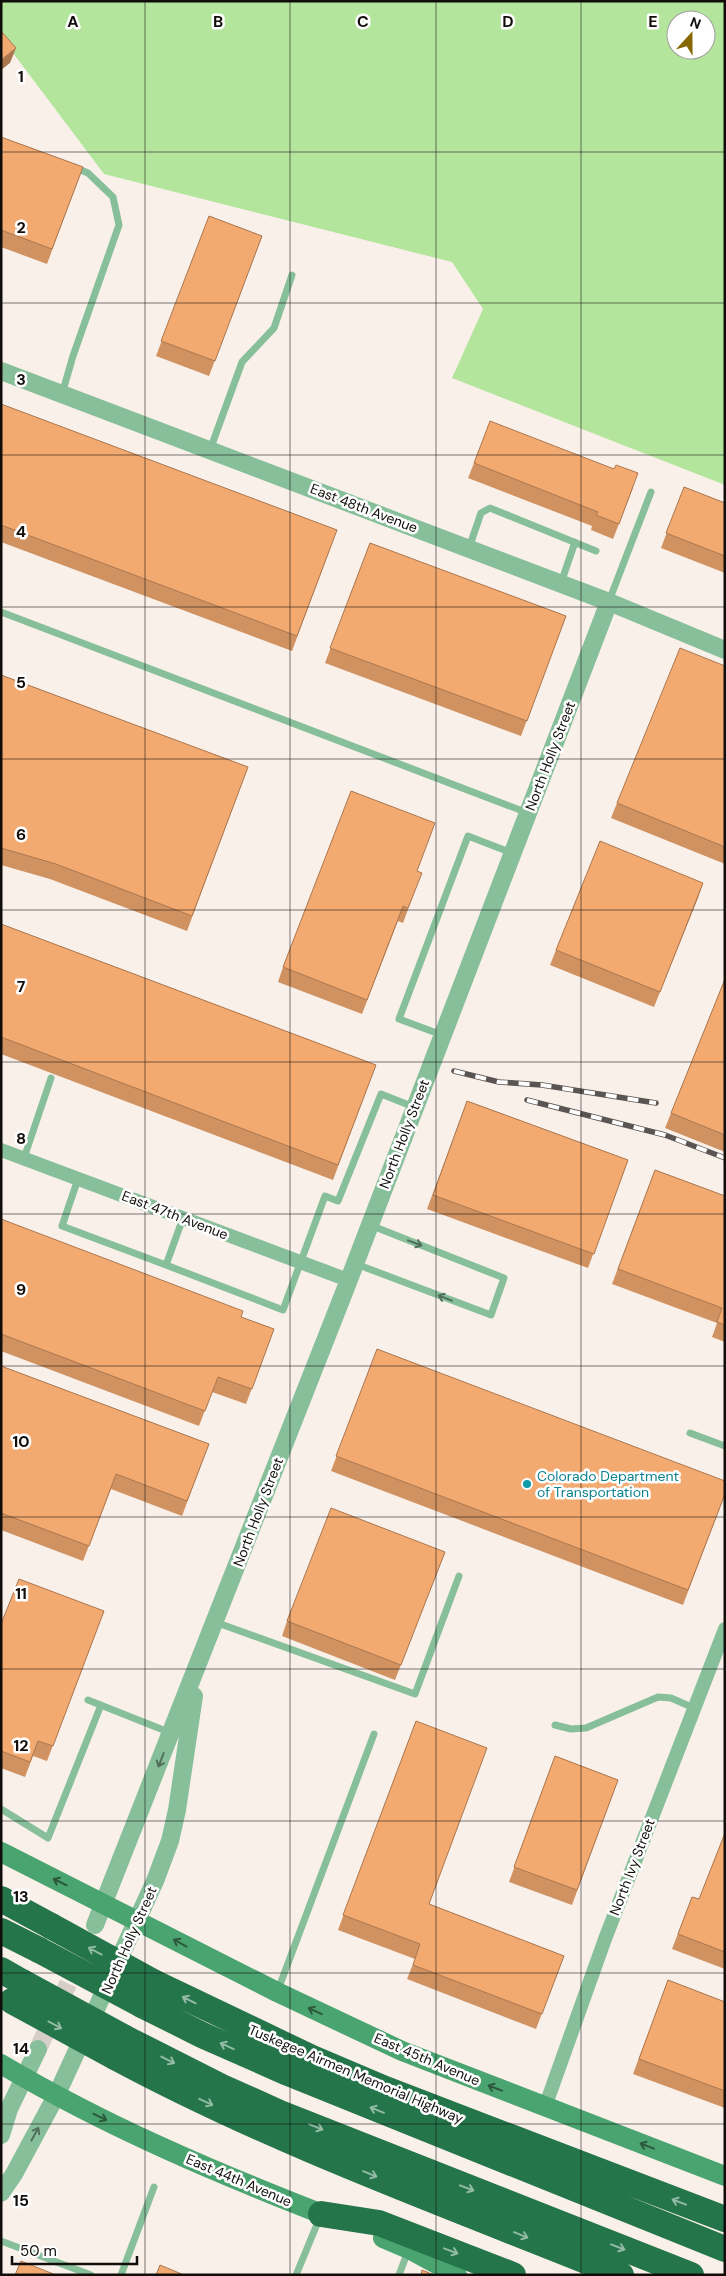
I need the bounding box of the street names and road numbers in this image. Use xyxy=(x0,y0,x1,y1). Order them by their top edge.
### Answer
street label: East 48th Avenue xyxy=(308,479,420,537)
street label: North Holly Street xyxy=(521,699,579,813)
street label: North Holly Street xyxy=(375,1077,433,1191)
street label: East 47th Avenue xyxy=(119,1186,231,1244)
street label: North Holly Street xyxy=(229,1455,287,1569)
street label: North Ivy Street xyxy=(605,1816,659,1918)
street label: North Holly Street xyxy=(97,1883,161,1997)
street label: Tuskegee Airmen Memorial Highway xyxy=(246,2020,466,2128)
street label: East 45th Avenue xyxy=(371,2029,483,2089)
street label: East 44th Avenue xyxy=(183,2150,295,2210)

